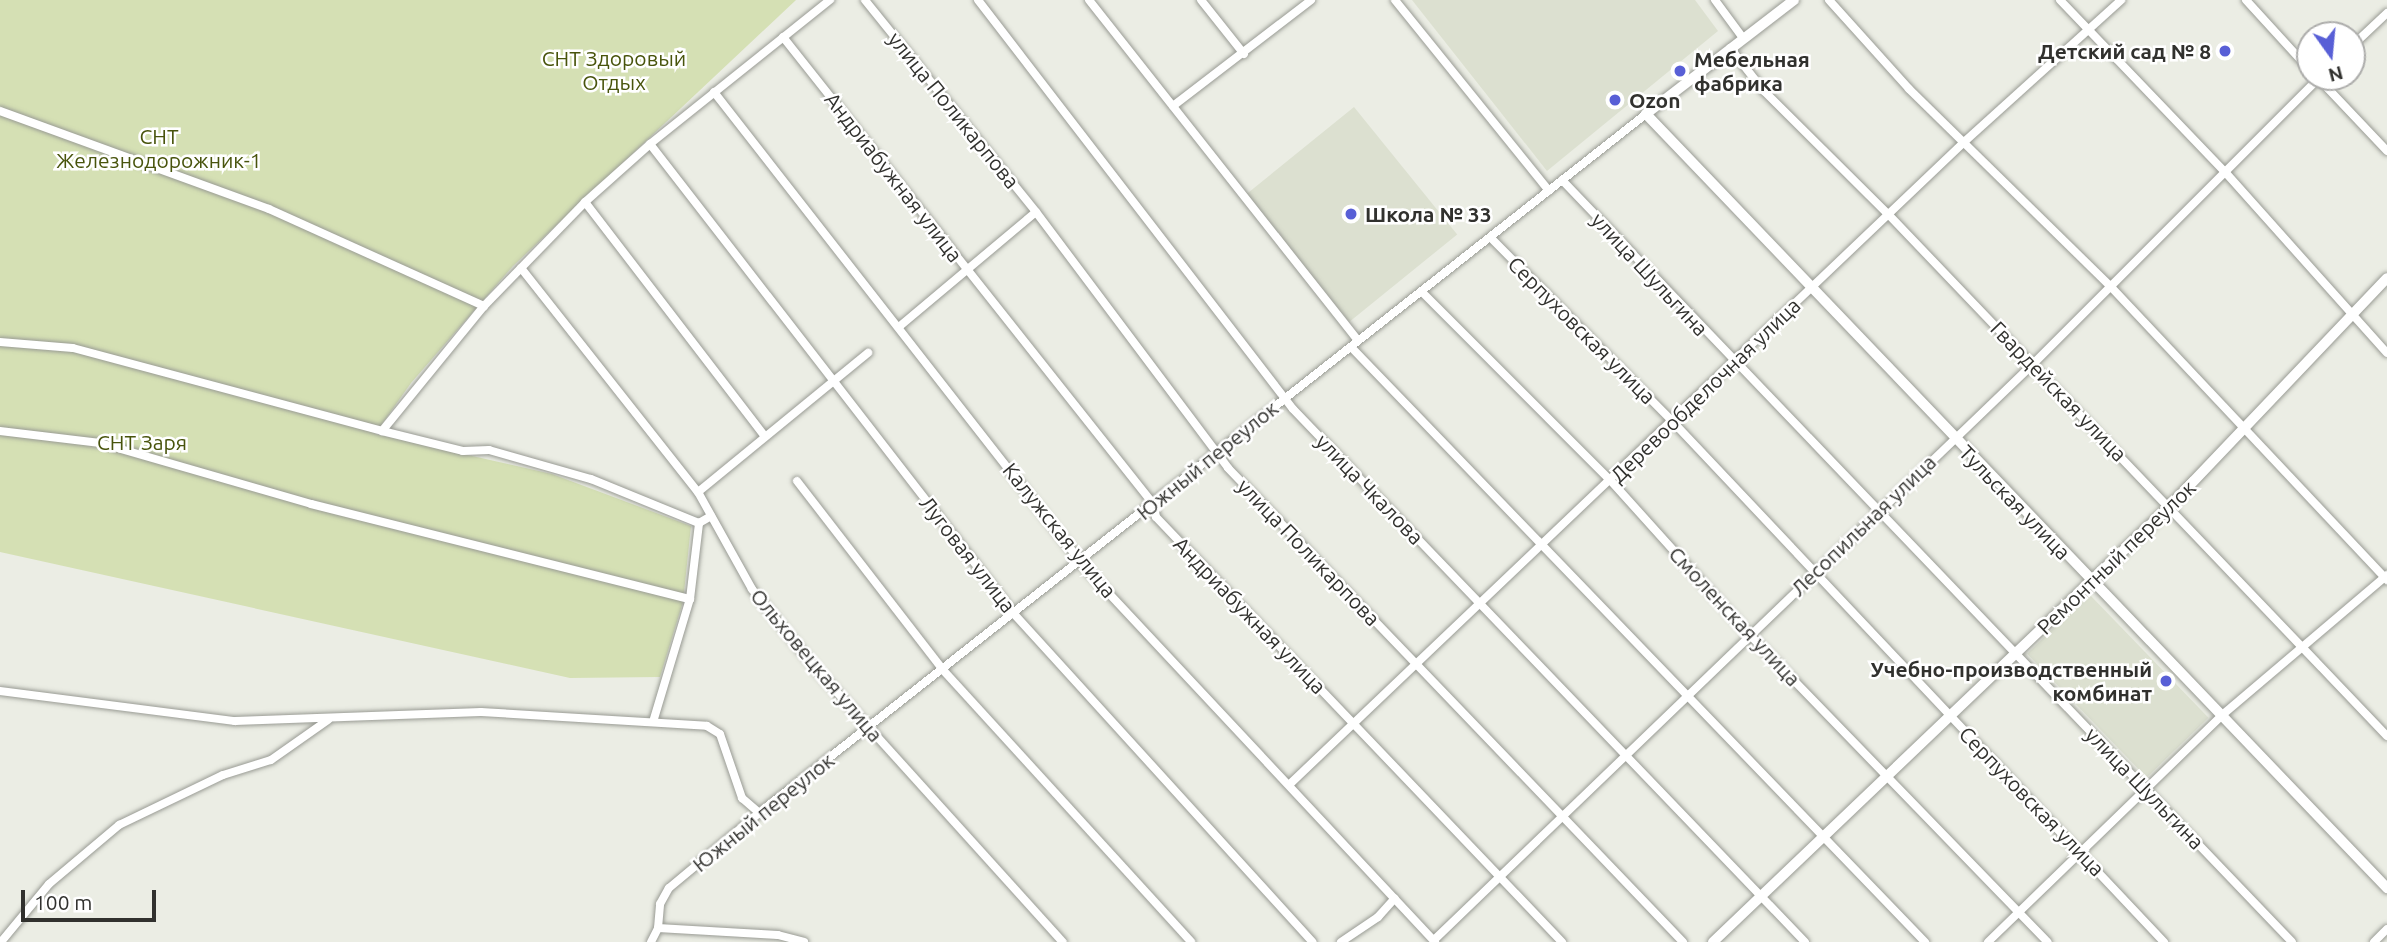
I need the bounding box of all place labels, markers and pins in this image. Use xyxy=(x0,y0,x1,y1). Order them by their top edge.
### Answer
place label: Детский сад № 8 xyxy=(2038,38,2211,64)
marker: Детский сад № 8 xyxy=(2217,43,2233,59)
place label: Мебельная фабрика xyxy=(1694,46,1810,96)
marker: Мебельная фабрика xyxy=(1672,63,1688,79)
place label: Ozon xyxy=(1629,87,1680,113)
marker: Ozon xyxy=(1607,92,1623,108)
place label: Школа № 33 xyxy=(1365,201,1492,227)
marker: Школа № 33 xyxy=(1343,206,1359,222)
place label: Учебно-производственный комбинат xyxy=(1871,656,2152,706)
marker: Учебно-производственный комбинат xyxy=(2158,673,2174,689)

